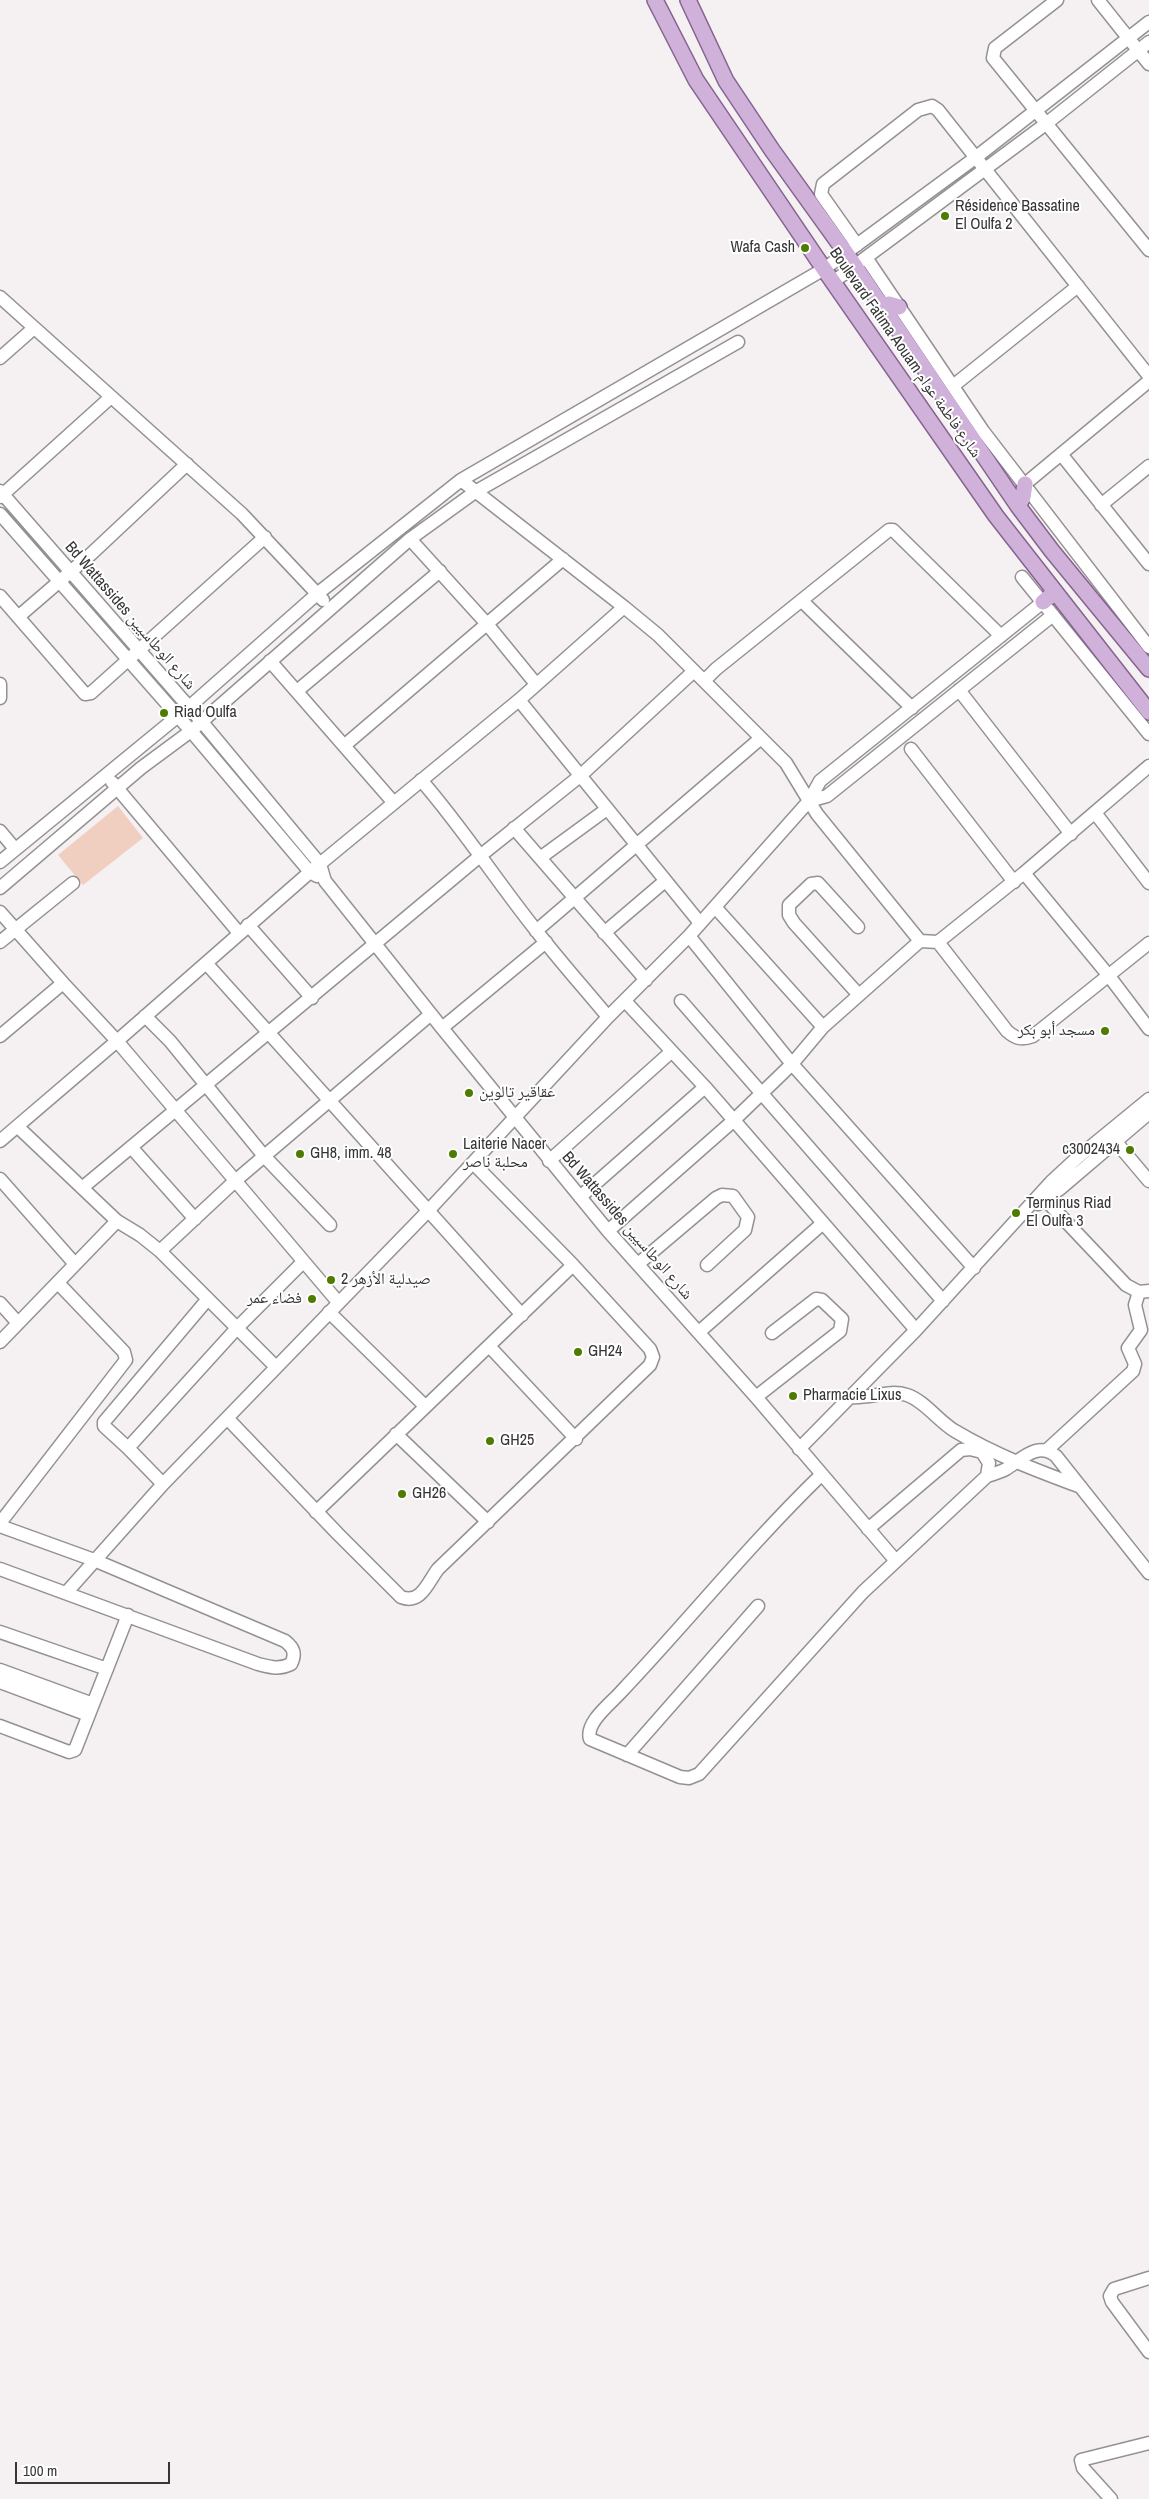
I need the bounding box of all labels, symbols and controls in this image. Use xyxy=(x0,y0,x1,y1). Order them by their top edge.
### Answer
place label: Résidence Bassatine El Oulfa 2 xyxy=(955,197,1080,235)
marker: Résidence Bassatine El Oulfa 2 xyxy=(939,210,951,222)
place label: Wafa Cash xyxy=(731,238,795,258)
marker: Wafa Cash xyxy=(799,242,811,254)
street label: Boulevard Fatima Aouam شارع فاطمة عوام xyxy=(825,244,985,462)
street label: Bd Wattassides شارع الوطاسيين xyxy=(60,538,200,694)
place label: Riad Oulfa xyxy=(174,703,237,723)
marker: Riad Oulfa xyxy=(158,707,170,719)
place label: مسجد أبو بكر xyxy=(1018,1021,1095,1041)
marker: مسجد أبو بكر xyxy=(1099,1025,1111,1037)
place label: عقاقير تالوين xyxy=(479,1083,555,1103)
marker: عقاقير تالوين xyxy=(463,1087,475,1099)
place label: Laiterie Nacer محلبة ناصر xyxy=(463,1135,546,1173)
place label: c3002434 xyxy=(1062,1140,1120,1160)
place label: GH8, imm. 48 xyxy=(310,1144,392,1164)
marker: c3002434 xyxy=(1124,1144,1136,1156)
marker: GH8, imm. 48 xyxy=(294,1148,306,1160)
marker: Laiterie Nacer محلبة ناصر xyxy=(447,1148,459,1160)
street label: Bd Wattassides شارع الوطاسيين xyxy=(557,1148,697,1304)
place label: Terminus Riad El Oulfa 3 xyxy=(1026,1194,1111,1232)
marker: Terminus Riad El Oulfa 3 xyxy=(1010,1207,1022,1219)
place label: صيدلية الأزهر 2 xyxy=(341,1270,431,1290)
marker: صيدلية الأزهر 2 xyxy=(325,1274,337,1286)
place label: فضاء عمر xyxy=(247,1289,302,1309)
marker: فضاء عمر xyxy=(306,1293,318,1305)
place label: GH24 xyxy=(588,1342,622,1362)
marker: GH24 xyxy=(572,1346,584,1358)
place label: Pharmacie Lixus xyxy=(803,1386,901,1406)
marker: Pharmacie Lixus xyxy=(787,1390,799,1402)
place label: GH25 xyxy=(500,1431,534,1451)
marker: GH25 xyxy=(484,1435,496,1447)
place label: GH26 xyxy=(412,1484,446,1504)
marker: GH26 xyxy=(396,1488,408,1500)
scale bar xyxy=(18,2452,172,2484)
text: 100 m xyxy=(23,2460,57,2481)

